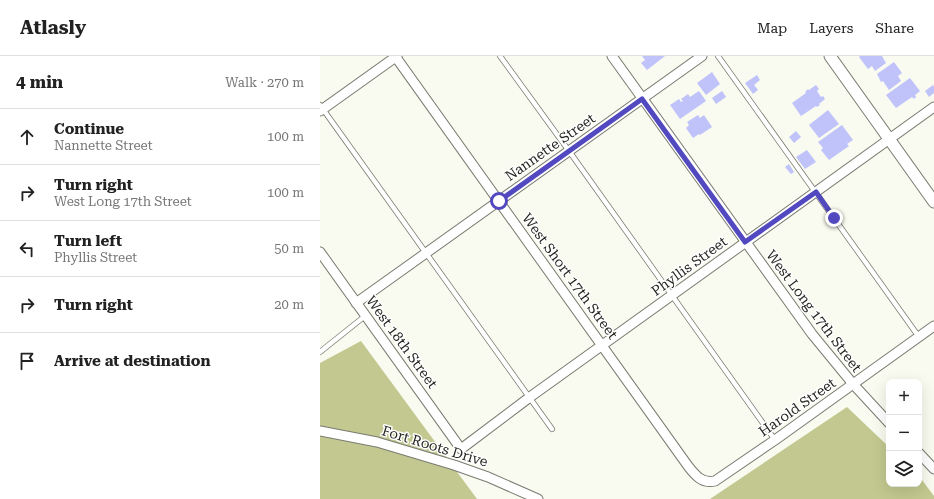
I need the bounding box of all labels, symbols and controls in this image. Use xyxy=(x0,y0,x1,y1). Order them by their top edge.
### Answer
text: Atlasly xyxy=(20,16,86,39)
text: Map xyxy=(757,20,787,36)
text: Layers xyxy=(809,20,853,36)
text: Share xyxy=(875,20,914,36)
text: 4 min xyxy=(16,72,63,92)
text: Walk · 270 m xyxy=(225,75,304,90)
street label: Nannette Street xyxy=(502,110,598,184)
text: Continue xyxy=(54,120,124,138)
icon: ahead xyxy=(16,126,38,148)
text: 100 m xyxy=(267,129,304,144)
text: Nannette Street xyxy=(54,138,153,153)
text: Turn right xyxy=(54,176,133,194)
icon: right xyxy=(16,182,38,204)
text: 100 m xyxy=(267,185,304,200)
route start xyxy=(490,192,508,210)
text: West Long 17th Street xyxy=(54,194,192,209)
route end xyxy=(825,209,843,227)
street label: West Short 17th Street xyxy=(519,210,621,342)
text: Turn left xyxy=(54,232,122,250)
street label: Phyllis Street xyxy=(648,233,730,299)
icon: left xyxy=(16,238,38,260)
text: 50 m xyxy=(274,241,304,256)
street label: West Long 17th Street xyxy=(763,247,865,375)
text: Phyllis Street xyxy=(54,250,137,265)
street label: West 18th Street xyxy=(363,293,441,391)
icon: right xyxy=(16,294,38,316)
text: Turn right xyxy=(54,296,133,314)
text: 20 m xyxy=(274,297,304,312)
icon: arrive xyxy=(16,350,38,372)
text: Arrive at destination xyxy=(54,352,210,370)
street label: Harold Street xyxy=(755,375,839,439)
map controls xyxy=(886,379,922,487)
button: + xyxy=(886,379,922,415)
button: − xyxy=(886,415,922,451)
street label: Fort Roots Drive xyxy=(380,422,490,470)
button: layers xyxy=(886,451,922,487)

